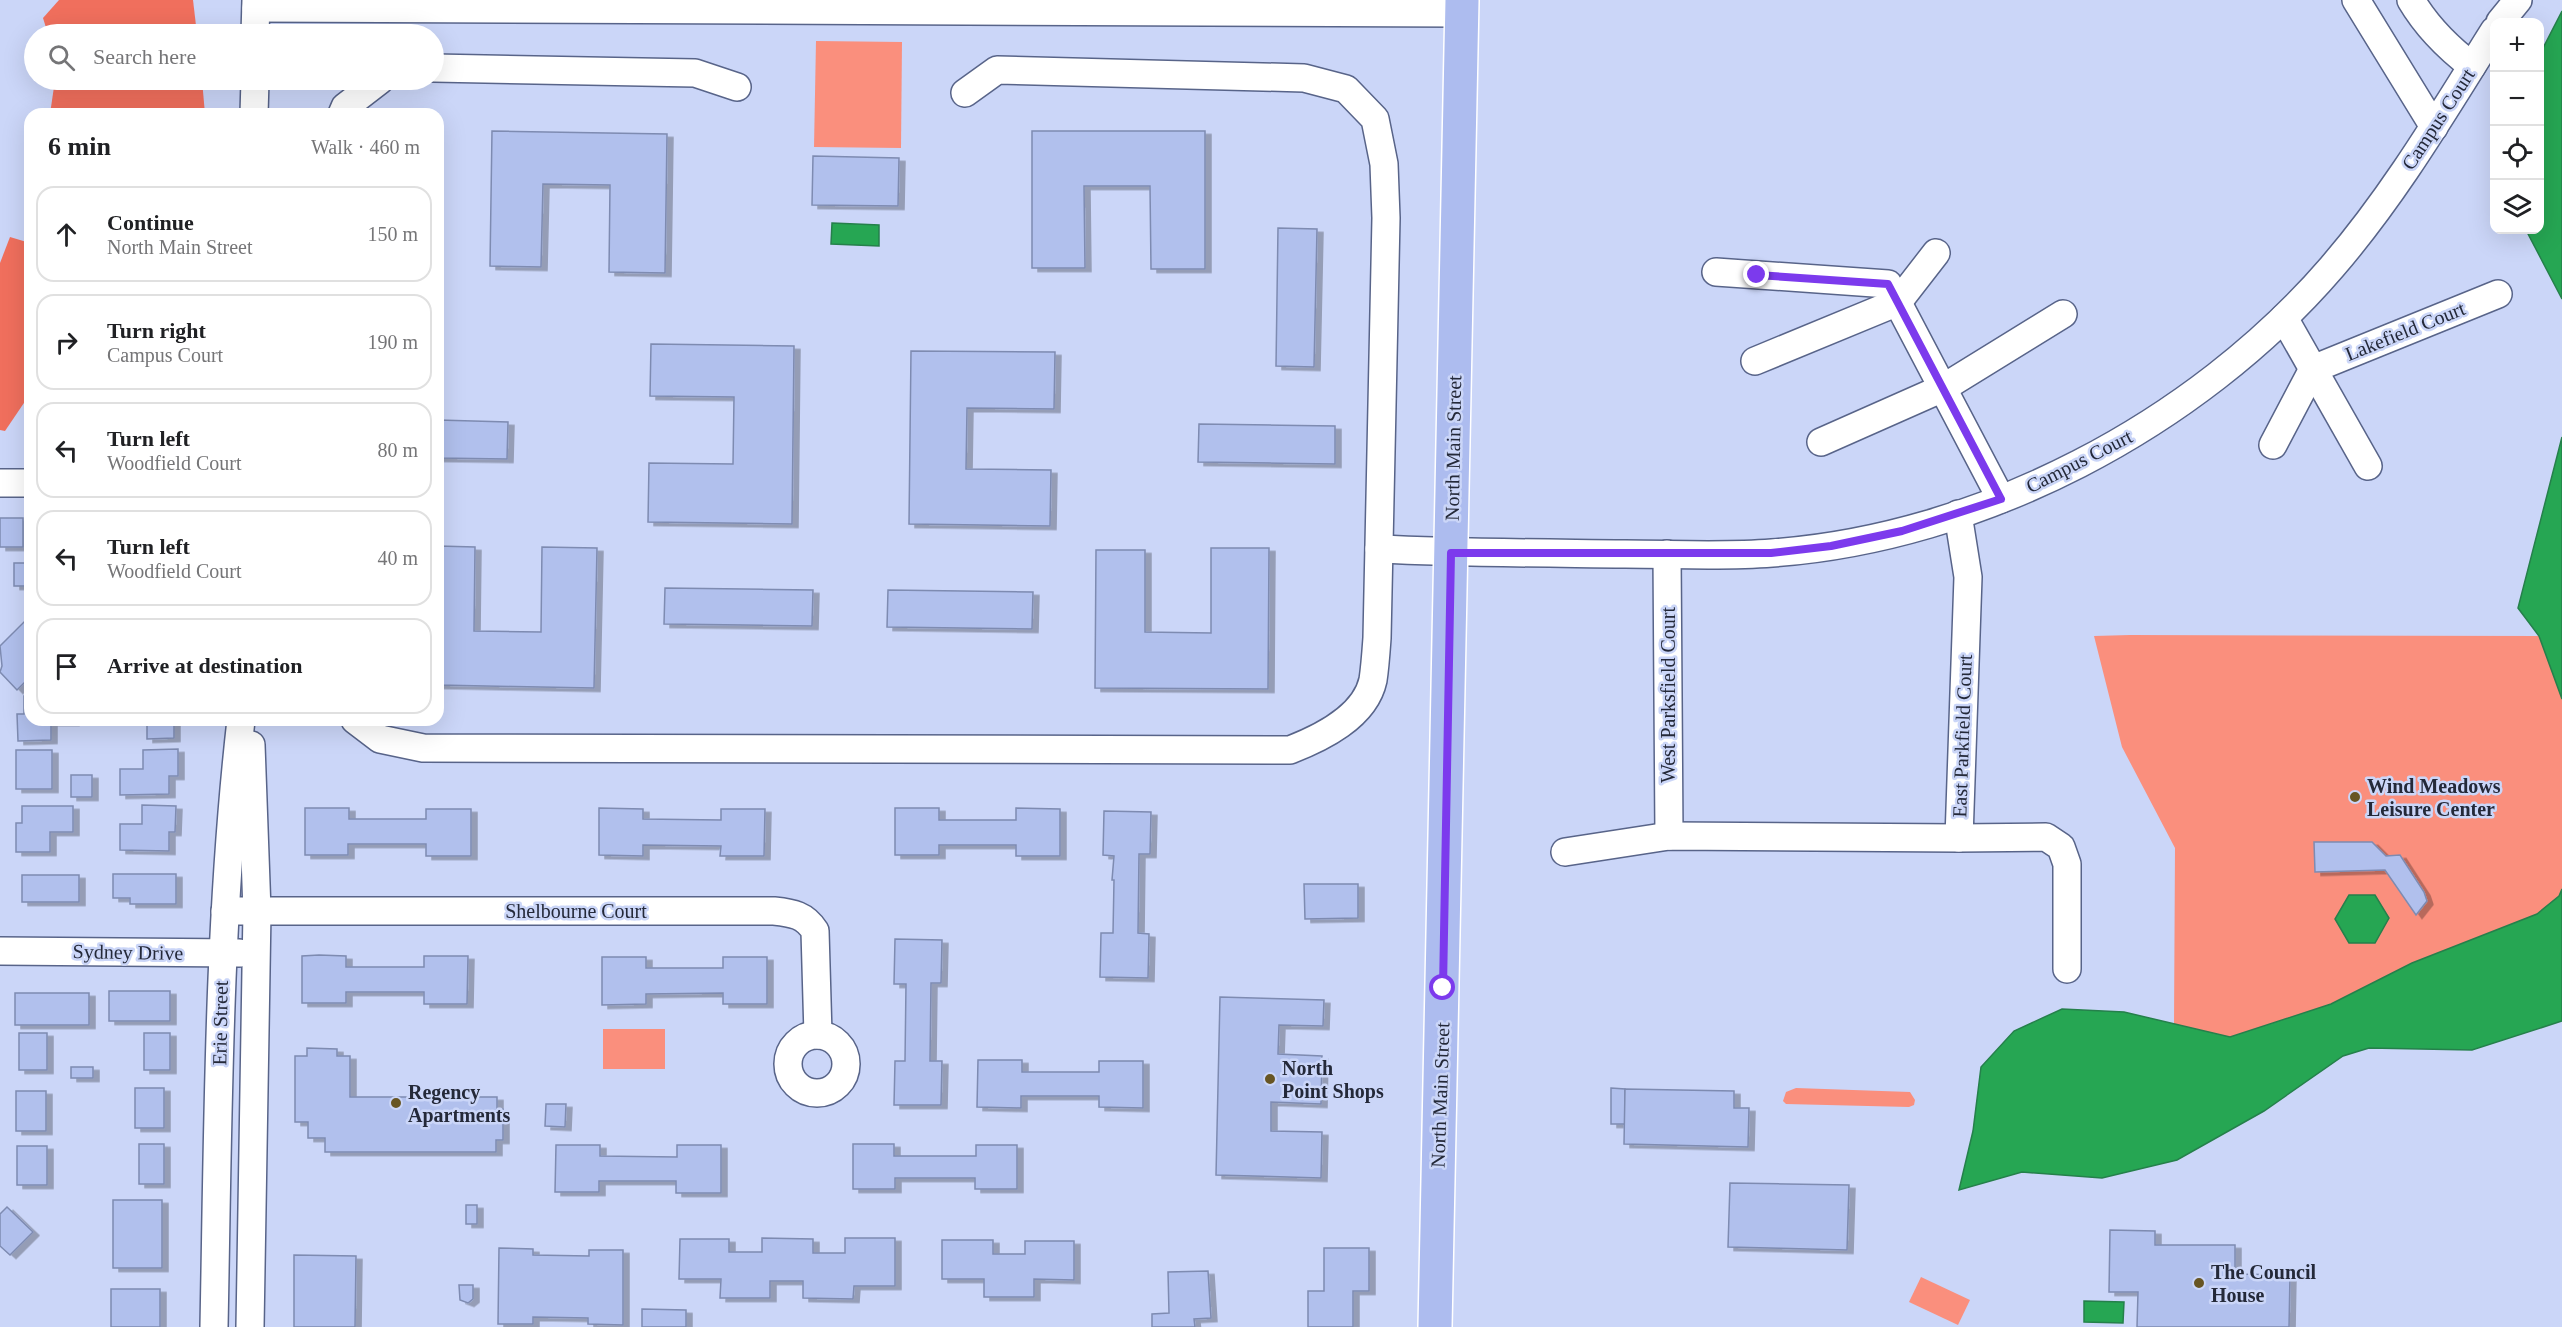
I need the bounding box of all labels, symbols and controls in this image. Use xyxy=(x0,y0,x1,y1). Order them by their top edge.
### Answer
map controls xyxy=(2490,18,2544,234)
button: + xyxy=(2490,18,2544,72)
search box xyxy=(24,24,444,90)
icon: search xyxy=(45,41,78,74)
text: Search here xyxy=(93,44,196,69)
street label: Campus Court xyxy=(2397,64,2480,174)
button: − xyxy=(2490,72,2544,126)
button: locate xyxy=(2490,126,2544,180)
text: 6 min xyxy=(48,132,111,161)
text: Walk · 460 m xyxy=(311,136,420,158)
button: layers xyxy=(2490,180,2544,234)
text: Continue xyxy=(107,210,194,235)
icon: ahead xyxy=(50,218,83,251)
text: 150 m xyxy=(367,223,418,245)
text: North Main Street xyxy=(107,236,253,258)
route end xyxy=(1743,261,1769,287)
street label: Lakefield Court xyxy=(2342,297,2468,365)
text: Turn right xyxy=(107,318,206,343)
icon: right xyxy=(50,326,83,359)
text: 190 m xyxy=(367,331,418,353)
text: Campus Court xyxy=(107,344,223,366)
street label: North Main Street xyxy=(1441,375,1465,521)
street label: Campus Court xyxy=(2022,425,2137,498)
text: Turn left xyxy=(107,426,190,451)
icon: left xyxy=(50,434,83,467)
text: 80 m xyxy=(377,439,418,461)
text: Woodfield Court xyxy=(107,452,241,474)
text: Turn left xyxy=(107,534,190,559)
icon: left xyxy=(50,542,83,575)
text: 40 m xyxy=(377,547,418,569)
text: Woodfield Court xyxy=(107,560,241,582)
street label: West Parksfield Court xyxy=(1657,606,1679,783)
icon: arrive xyxy=(50,650,83,683)
text: Arrive at destination xyxy=(107,653,303,678)
street label: East Parkfield Court xyxy=(1948,654,1976,818)
place label: Wind Meadows Leisure Center xyxy=(2367,775,2501,820)
marker: Wind Meadows Leisure Center xyxy=(2348,790,2362,804)
street label: Shelbourne Court xyxy=(505,900,647,922)
street label: Sydney Drive xyxy=(73,940,184,965)
route start xyxy=(1429,974,1455,1000)
street label: Erie Street xyxy=(208,980,232,1066)
street label: North Main Street xyxy=(1426,1021,1454,1168)
place label: North Point Shops xyxy=(1282,1057,1384,1103)
marker: North Point Shops xyxy=(1263,1072,1277,1086)
place label: Regency Apartments xyxy=(408,1081,510,1127)
marker: Regency Apartments xyxy=(389,1096,403,1110)
place label: The Council House xyxy=(2211,1261,2316,1306)
marker: The Council House xyxy=(2192,1276,2206,1290)

